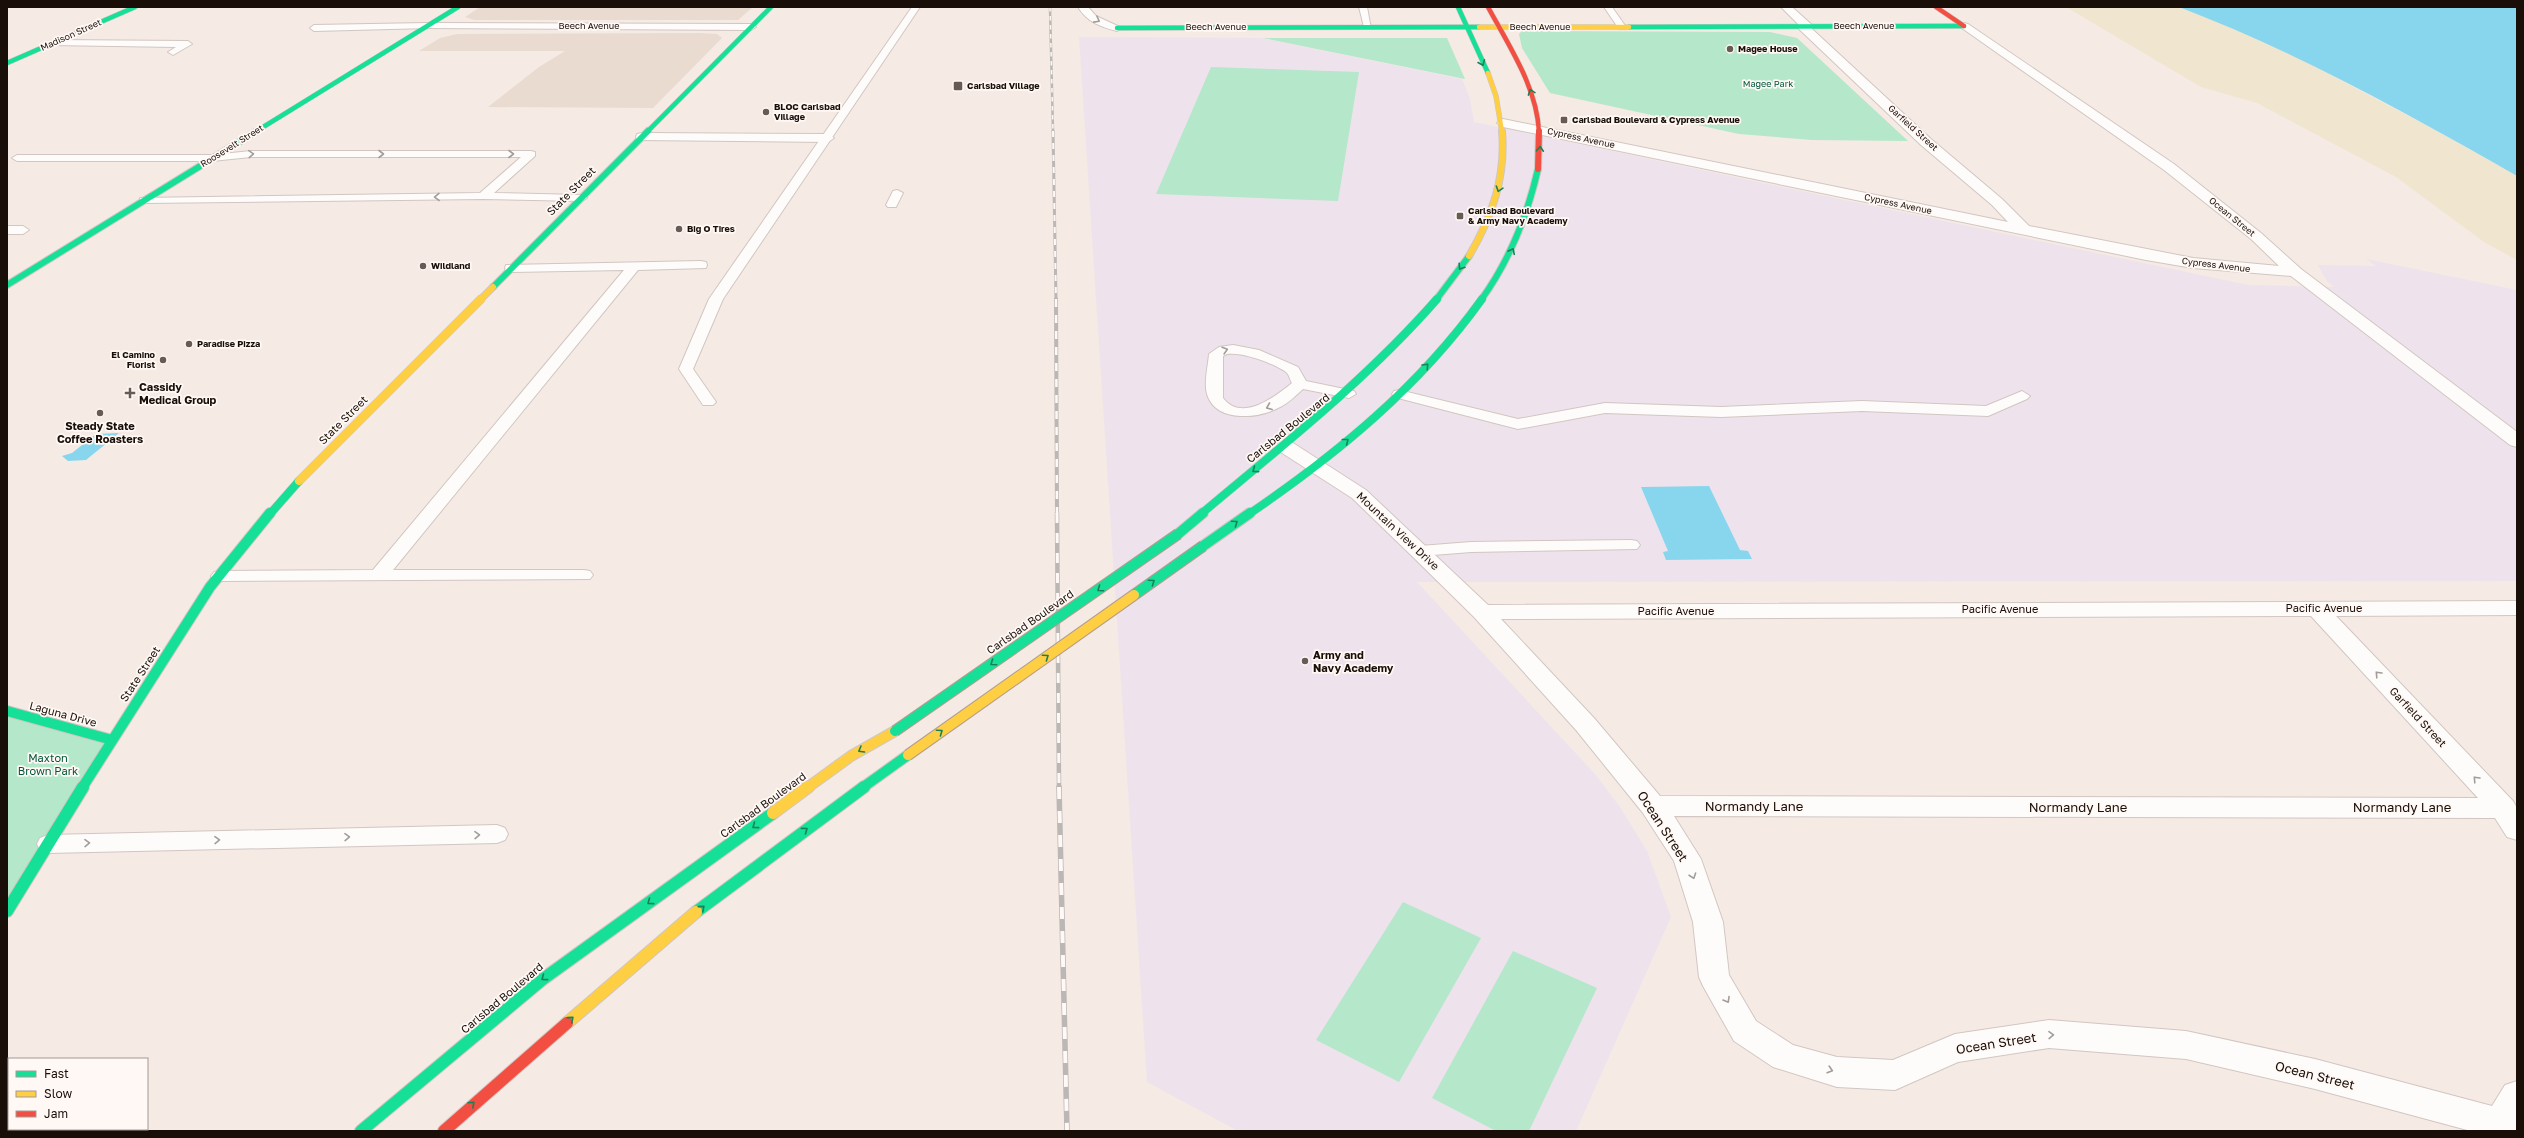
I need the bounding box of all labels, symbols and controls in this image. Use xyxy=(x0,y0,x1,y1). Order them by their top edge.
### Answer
street label: Madison Street xyxy=(39,16,103,53)
one-way arrow xyxy=(1093,16,1100,23)
street label: Beech Avenue xyxy=(559,20,619,31)
street label: Beech Avenue xyxy=(1834,20,1894,31)
street label: Beech Avenue xyxy=(1186,21,1246,32)
street label: Beech Avenue xyxy=(1510,21,1570,32)
place label: Magee House xyxy=(1738,43,1798,54)
marker: Magee House xyxy=(1725,44,1735,54)
one-way arrow xyxy=(1478,59,1486,66)
park label: Magee Park xyxy=(1743,78,1793,89)
marker: Carlsbad Village xyxy=(952,80,964,92)
place label: Carlsbad Village xyxy=(967,80,1040,91)
one-way arrow xyxy=(1527,89,1535,96)
place label: BLOC Carlsbad Village xyxy=(774,101,841,122)
street label: Garfield Street xyxy=(1886,102,1941,153)
marker: BLOC Carlsbad Village xyxy=(761,107,771,117)
place label: Carlsbad Boulevard & Cypress Avenue xyxy=(1572,114,1741,125)
marker: Carlsbad Boulevard & Cypress Avenue xyxy=(1559,115,1569,125)
street label: Roosevelt Street xyxy=(198,122,265,169)
street label: Cypress Avenue xyxy=(1546,125,1616,150)
one-way arrow xyxy=(1536,146,1544,152)
one-way arrow xyxy=(248,150,254,159)
one-way arrow xyxy=(378,150,384,158)
one-way arrow xyxy=(508,150,514,158)
street label: State Street xyxy=(544,164,598,218)
one-way arrow xyxy=(1496,185,1504,192)
street label: Cypress Avenue xyxy=(1863,191,1933,216)
one-way arrow xyxy=(434,193,440,201)
street label: Ocean Street xyxy=(2207,195,2258,239)
place label: Carlsbad Boulevard & Army Navy Academy xyxy=(1468,205,1568,226)
marker: Carlsbad Boulevard & Army Navy Academy xyxy=(1455,211,1465,221)
place label: Big O Tires xyxy=(687,223,735,234)
marker: Big O Tires xyxy=(674,224,684,234)
one-way arrow xyxy=(1507,248,1515,256)
street label: Cypress Avenue xyxy=(2181,255,2251,274)
place label: Wildland xyxy=(431,260,471,271)
marker: Wildland xyxy=(418,261,428,271)
one-way arrow xyxy=(1459,263,1466,270)
place label: Paradise Pizza xyxy=(197,338,260,349)
marker: Paradise Pizza xyxy=(184,339,194,349)
one-way arrow xyxy=(1221,346,1228,355)
place label: El Camino Florist xyxy=(111,349,156,370)
marker: El Camino Florist xyxy=(158,355,168,365)
one-way arrow xyxy=(1421,363,1429,371)
place label: Cassidy Medical Group xyxy=(139,380,217,406)
marker: Cassidy Medical Group xyxy=(124,387,136,399)
street label: Carlsbad Boulevard xyxy=(1244,390,1332,465)
street label: State Street xyxy=(316,393,370,447)
one-way arrow xyxy=(1265,402,1272,410)
marker: Steady State Coffee Roasters xyxy=(95,408,105,418)
place label: Steady State Coffee Roasters xyxy=(57,419,143,445)
one-way arrow xyxy=(1342,439,1349,446)
one-way arrow xyxy=(1252,465,1259,472)
street label: Mountain View Drive xyxy=(1354,489,1442,572)
one-way arrow xyxy=(1231,520,1238,528)
one-way arrow xyxy=(1148,579,1155,587)
one-way arrow xyxy=(1097,584,1104,592)
street label: Carlsbad Boulevard xyxy=(984,587,1076,656)
street label: Pacific Avenue xyxy=(2286,601,2362,614)
street label: Pacific Avenue xyxy=(1962,602,2038,615)
street label: Pacific Avenue xyxy=(1638,604,1714,617)
street label: State Street xyxy=(117,644,162,704)
place label: Army and Navy Academy xyxy=(1313,648,1394,674)
one-way arrow xyxy=(1042,654,1049,662)
marker: Army and Navy Academy xyxy=(1300,656,1310,666)
one-way arrow xyxy=(990,658,997,666)
one-way arrow xyxy=(2375,671,2382,679)
street label: Garfield Street xyxy=(2387,684,2449,749)
street label: Laguna Drive xyxy=(28,698,98,729)
one-way arrow xyxy=(936,729,943,737)
one-way arrow xyxy=(858,746,865,753)
park label: Maxton Brown Park xyxy=(18,751,78,777)
street label: Carlsbad Boulevard xyxy=(717,769,808,840)
one-way arrow xyxy=(2473,776,2481,784)
street label: Ocean Street xyxy=(1634,788,1692,864)
street label: Normandy Lane xyxy=(1705,798,1803,814)
street label: Normandy Lane xyxy=(2029,799,2127,815)
street label: Normandy Lane xyxy=(2353,799,2451,815)
one-way arrow xyxy=(752,821,759,828)
one-way arrow xyxy=(801,828,808,835)
one-way arrow xyxy=(474,831,480,839)
one-way arrow xyxy=(344,833,350,842)
one-way arrow xyxy=(214,836,220,844)
one-way arrow xyxy=(84,839,90,847)
one-way arrow xyxy=(1688,873,1696,880)
one-way arrow xyxy=(647,897,654,904)
one-way arrow xyxy=(697,905,704,912)
street label: Carlsbad Boulevard xyxy=(458,960,545,1036)
one-way arrow xyxy=(542,973,549,980)
one-way arrow xyxy=(1723,996,1730,1003)
one-way arrow xyxy=(566,1017,573,1024)
street label: Ocean Street xyxy=(1955,1029,2037,1057)
one-way arrow xyxy=(2048,1031,2054,1039)
street label: Ocean Street xyxy=(2274,1057,2356,1093)
legend xyxy=(8,1058,148,1130)
one-way arrow xyxy=(1826,1065,1833,1074)
text: Fast xyxy=(44,1066,69,1081)
text: Slow xyxy=(44,1086,72,1101)
one-way arrow xyxy=(467,1102,475,1109)
text: Jam xyxy=(44,1106,68,1121)

